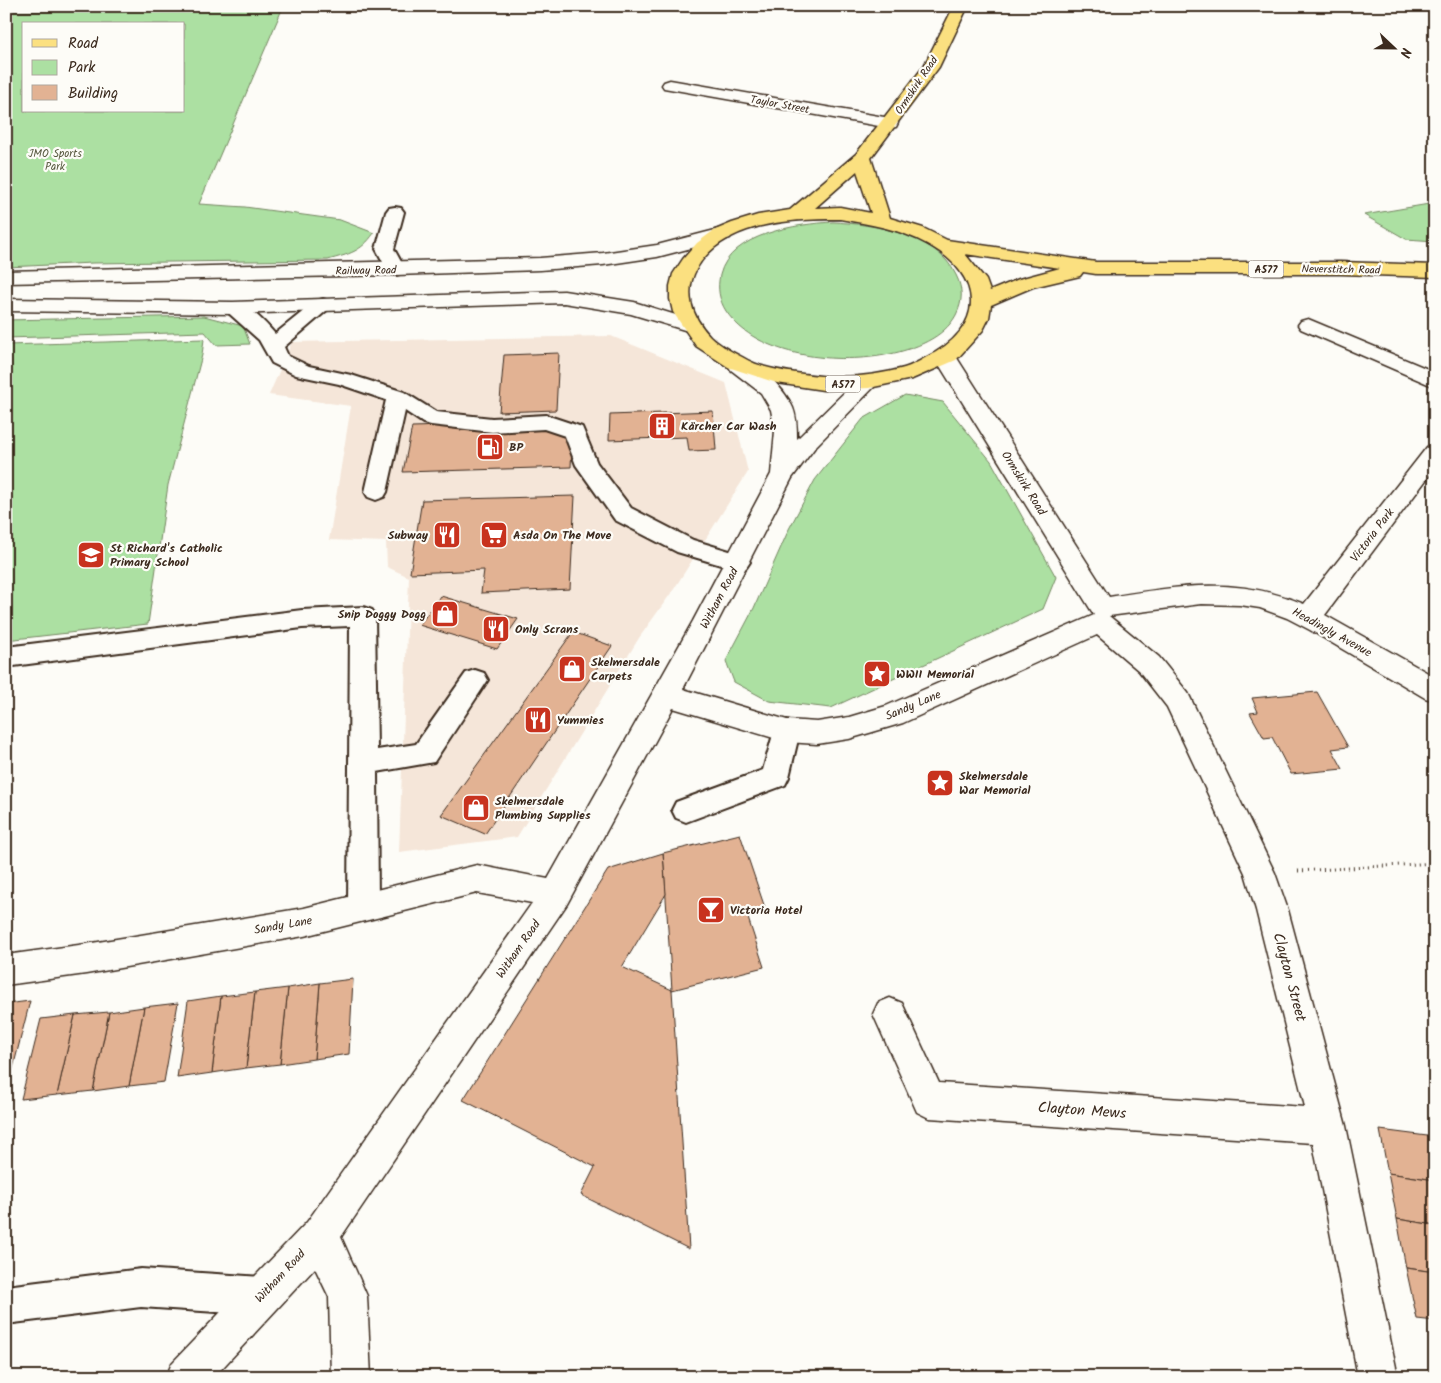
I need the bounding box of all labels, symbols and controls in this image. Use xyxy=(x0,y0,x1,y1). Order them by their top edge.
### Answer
legend xyxy=(22,22,185,112)
north arrow xyxy=(1368,22,1418,72)
text: Road xyxy=(68,32,99,56)
text: N xyxy=(1393,44,1417,61)
street label: Ormskirk Road xyxy=(891,52,943,118)
text: Park xyxy=(68,56,96,80)
text: Building xyxy=(68,82,118,106)
street label: Taylor Street xyxy=(749,91,812,119)
park label: JMO Sports Park xyxy=(28,145,82,176)
road number: A577 xyxy=(1248,260,1284,278)
street label: Neverstitch Road xyxy=(1301,260,1381,280)
street label: Railway Road xyxy=(335,261,397,281)
road number: A577 xyxy=(826,376,860,392)
building icon: Kärcher Car Wash xyxy=(647,411,677,441)
place label: Kärcher Car Wash xyxy=(681,417,777,436)
fuel station icon: BP xyxy=(475,432,505,462)
place label: BP xyxy=(509,438,523,457)
street label: Ormskirk Road xyxy=(996,447,1051,520)
street label: Victoria Park xyxy=(1346,504,1399,566)
restaurant icon: Subway xyxy=(432,520,462,550)
supermarket icon: Asda On The Move xyxy=(479,520,509,550)
place label: Subway xyxy=(388,526,429,545)
place label: Asda On The Move xyxy=(513,526,611,545)
place label: St Richard's Catholic Primary School xyxy=(110,539,223,572)
school or university icon: St Richard's Catholic Primary School xyxy=(76,540,106,570)
street label: Witham Road xyxy=(695,563,744,632)
shop icon: Snip Doggy Dogg xyxy=(430,599,460,629)
street label: Headingly Avenue xyxy=(1288,603,1376,663)
place label: Snip Doggy Dogg xyxy=(338,605,426,624)
restaurant icon: Only Scrans xyxy=(481,614,511,644)
place label: Only Scrans xyxy=(515,620,579,639)
place label: Skelmersdale Carpets xyxy=(591,653,660,686)
shop icon: Skelmersdale Carpets xyxy=(557,654,587,684)
place icon: WWII Memorial xyxy=(862,659,892,689)
place label: WWII Memorial xyxy=(896,665,975,684)
street label: Sandy Lane xyxy=(882,685,945,726)
restaurant icon: Yummies xyxy=(523,705,553,735)
place label: Yummies xyxy=(557,711,604,730)
place label: Skelmersdale War Memorial xyxy=(959,767,1031,800)
place icon: Skelmersdale War Memorial xyxy=(925,768,955,798)
place label: Skelmersdale Plumbing Supplies xyxy=(495,792,591,825)
shop icon: Skelmersdale Plumbing Supplies xyxy=(461,793,491,823)
bar icon: Victoria Hotel xyxy=(696,895,726,925)
place label: Victoria Hotel xyxy=(730,901,803,920)
street label: Sandy Lane xyxy=(252,911,314,940)
street label: Witham Road xyxy=(491,915,546,982)
street label: Clayton Street xyxy=(1266,930,1312,1025)
street label: Clayton Mews xyxy=(1037,1096,1127,1126)
street label: Witham Road xyxy=(250,1244,311,1307)

